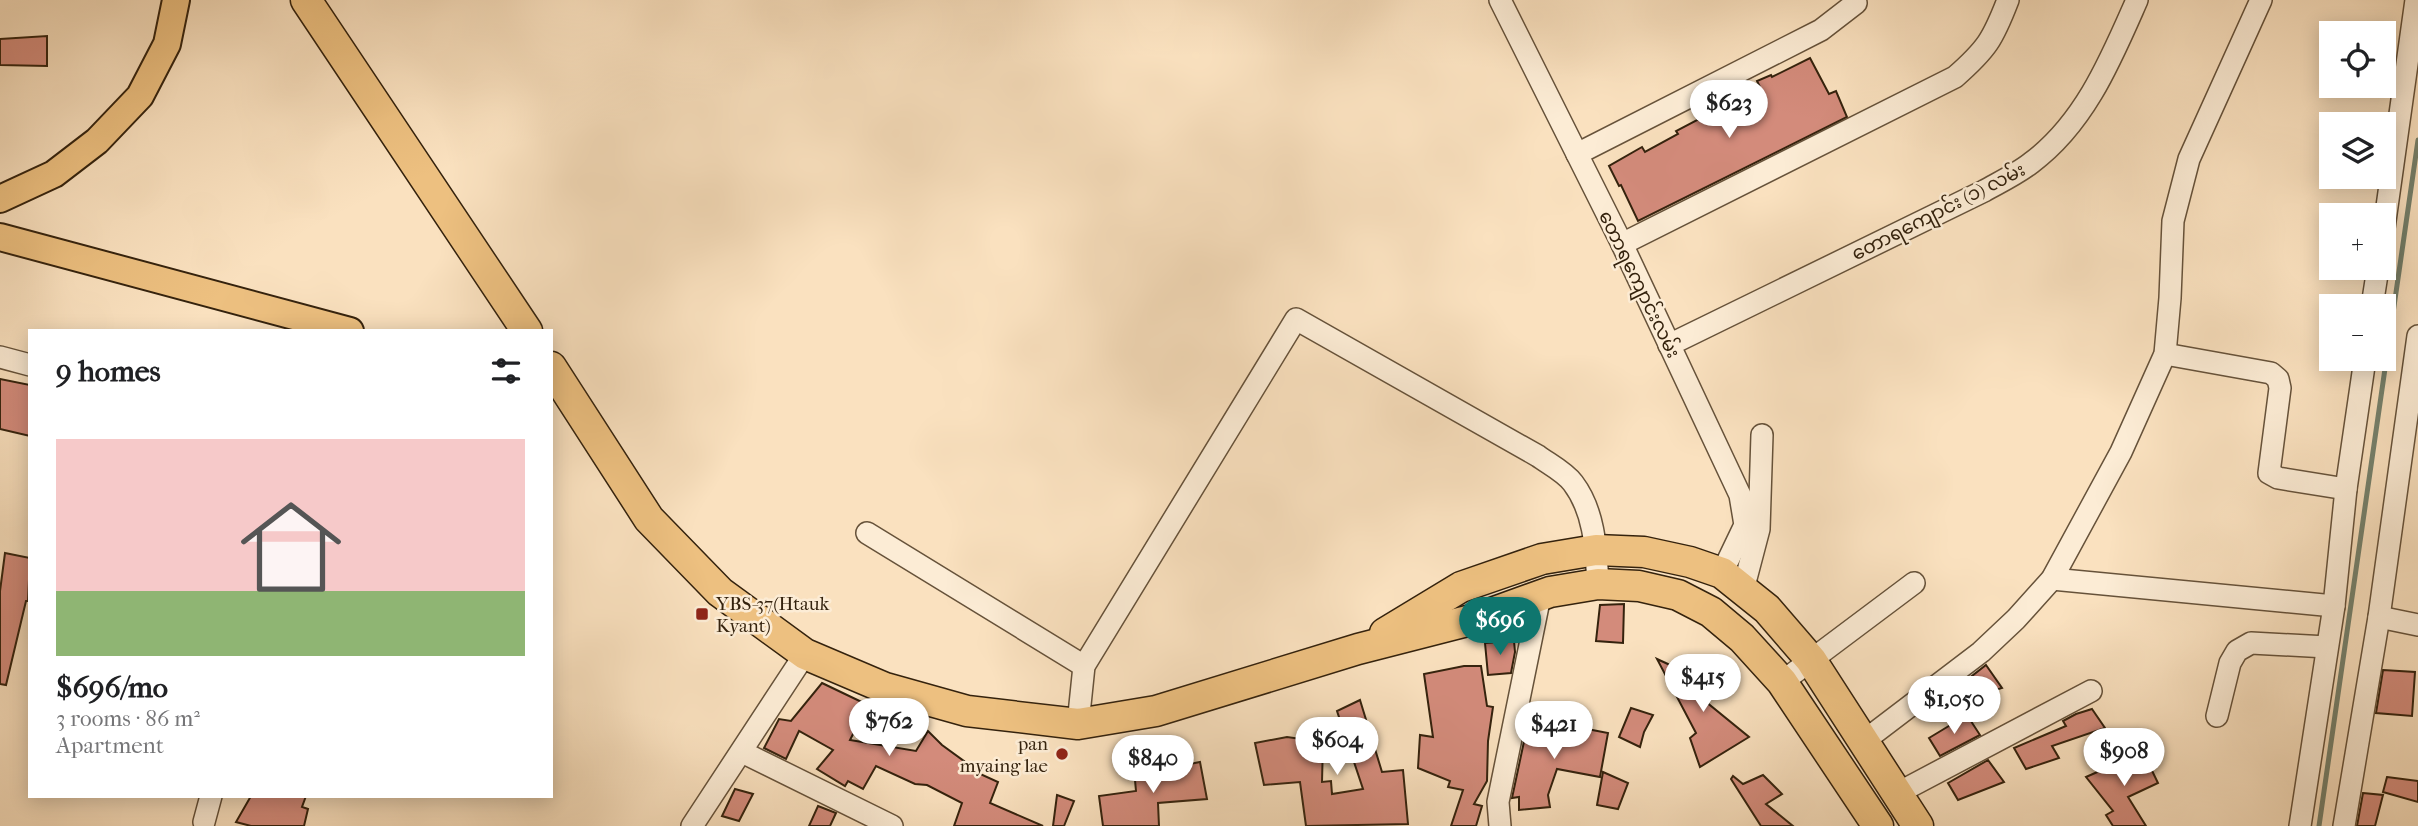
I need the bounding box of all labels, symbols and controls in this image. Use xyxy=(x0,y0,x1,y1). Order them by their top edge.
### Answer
map controls xyxy=(2319,21,2396,371)
button: locate xyxy=(2319,21,2396,98)
pin: $623 xyxy=(1688,80,1770,140)
text: $623 xyxy=(1706,89,1752,116)
button: layers xyxy=(2319,112,2396,189)
street label: တောရကျောင်း (၁) လမ်း xyxy=(1846,155,2031,269)
button: + xyxy=(2319,203,2396,280)
street label: တောရကျောင်းလမ်း xyxy=(1590,205,1688,363)
button: − xyxy=(2319,294,2396,371)
icon: filters xyxy=(487,352,525,390)
text: 9 homes xyxy=(56,354,161,389)
icon: home xyxy=(228,484,354,610)
place label: YBS-37(Htauk Kyant) xyxy=(715,593,830,637)
pin: $696 xyxy=(1459,598,1541,657)
marker: YBS-37(Htauk Kyant) xyxy=(694,606,710,622)
text: $696 xyxy=(1475,606,1525,633)
pin: $415 xyxy=(1662,654,1744,714)
text: $415 xyxy=(1681,663,1725,690)
text: $696/mo xyxy=(56,670,168,705)
pin: $1,050 xyxy=(1897,676,2011,736)
text: $1,050 xyxy=(1924,685,1984,712)
pin: $762 xyxy=(848,698,930,758)
pin: $421 xyxy=(1513,702,1595,761)
text: 3 rooms · 86 m² xyxy=(56,705,200,732)
text: $762 xyxy=(865,707,913,734)
text: $421 xyxy=(1531,710,1577,737)
pin: $604 xyxy=(1296,718,1378,777)
text: $604 xyxy=(1311,726,1363,753)
pin: $908 xyxy=(2083,728,2165,788)
text: Apartment xyxy=(56,732,164,759)
place label: pan myaing lae xyxy=(960,733,1048,777)
pin: $840 xyxy=(1112,736,1194,795)
text: $908 xyxy=(2100,737,2148,764)
text: $840 xyxy=(1128,744,1178,771)
marker: pan myaing lae xyxy=(1054,746,1070,762)

